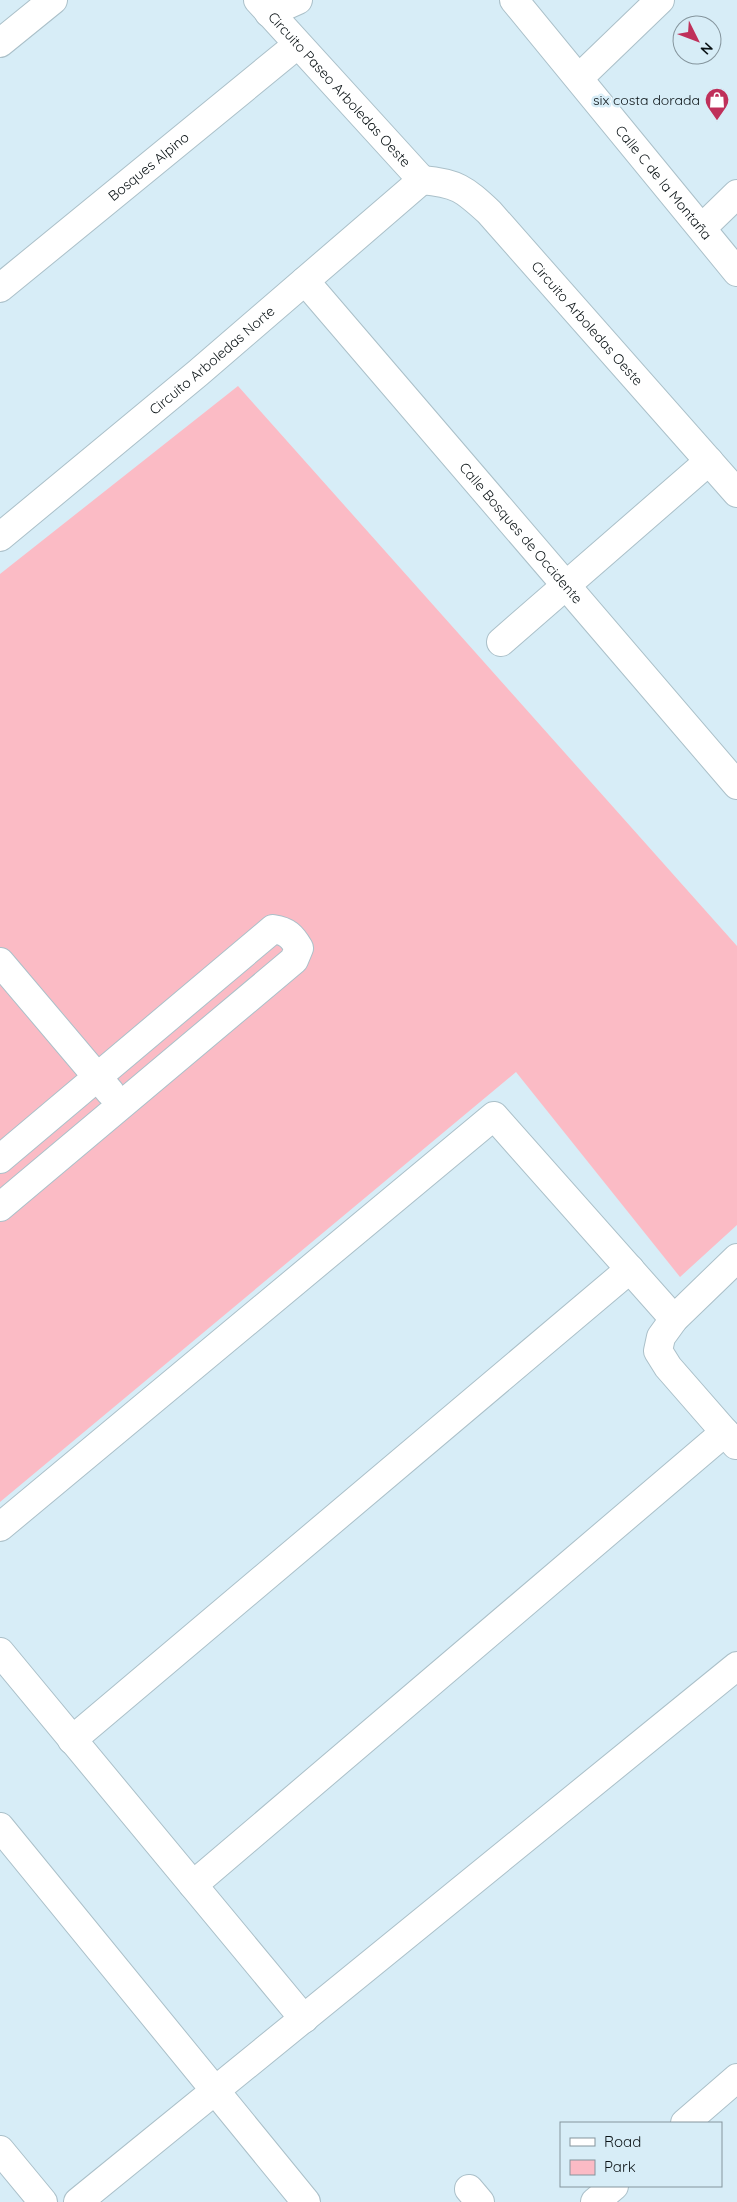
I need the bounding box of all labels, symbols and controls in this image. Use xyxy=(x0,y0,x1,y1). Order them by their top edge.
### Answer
street label: Circuito Paseo Arboledas Oeste xyxy=(264,8,415,171)
north arrow xyxy=(672,15,722,65)
text: N xyxy=(697,39,717,59)
shop icon: six costa dorada xyxy=(704,87,730,121)
place label: six costa dorada xyxy=(593,91,700,109)
street label: Calle C de la Montaña xyxy=(612,122,716,243)
street label: Bosques Alpino xyxy=(104,128,193,205)
street label: Circuito Arboledas Oeste xyxy=(528,257,647,389)
street label: Circuito Arboledas Norte xyxy=(146,302,278,419)
street label: Calle Bosques de Occidente xyxy=(456,459,587,607)
legend xyxy=(560,2122,722,2187)
text: Road xyxy=(604,2132,641,2151)
text: Park xyxy=(604,2157,636,2176)

